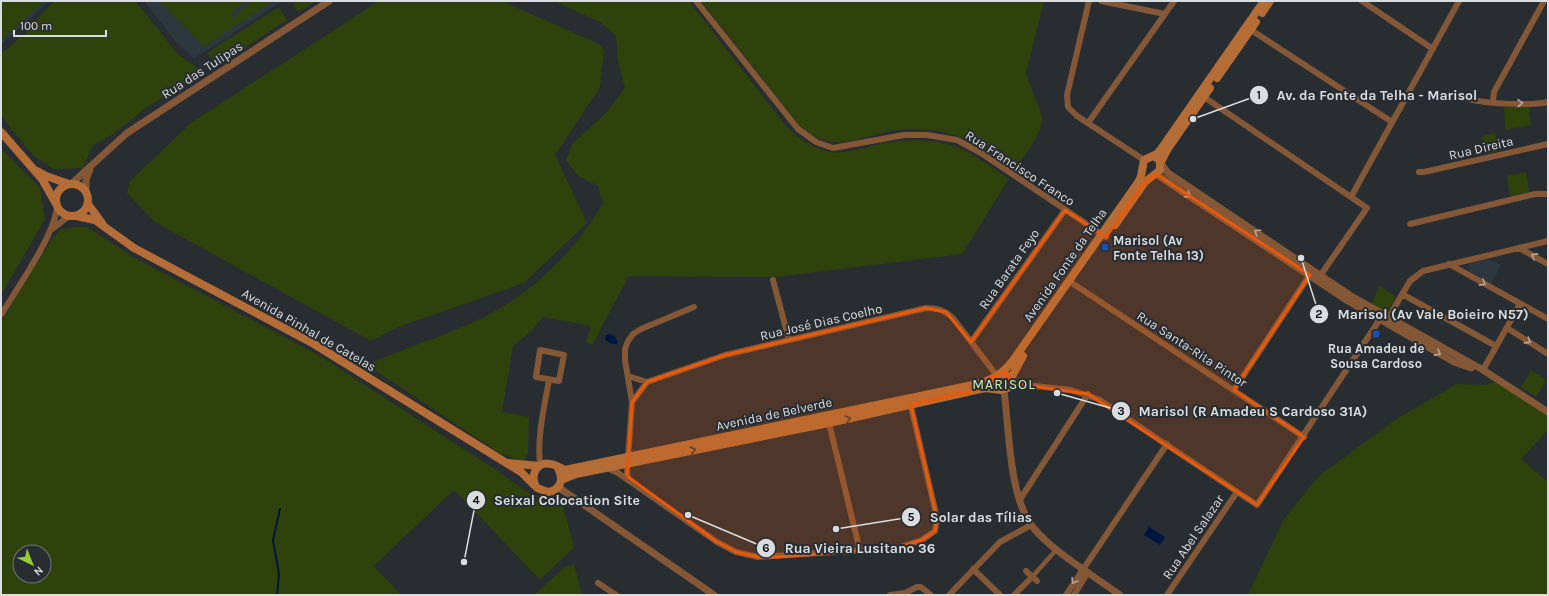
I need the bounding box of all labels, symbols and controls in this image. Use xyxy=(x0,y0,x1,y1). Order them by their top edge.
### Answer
scale bar xyxy=(14,12,106,38)
text: 100 m xyxy=(20,19,52,33)
street label: Rua das Tulipas xyxy=(159,38,245,102)
callout: Av. da Fonte da Telha - Marisol xyxy=(1249,82,1486,108)
text: Av. da Fonte da Telha - Marisol xyxy=(1277,87,1477,104)
text: 1 xyxy=(1257,88,1261,102)
one-way arrow xyxy=(1517,99,1523,107)
street label: Rua Francisco Franco xyxy=(963,127,1077,209)
street label: Rua Direita xyxy=(1447,133,1515,163)
one-way arrow xyxy=(1184,190,1191,197)
street label: Avenida Fonte da Telha xyxy=(1020,205,1110,325)
street label: Rua Barata Feyo xyxy=(976,226,1042,312)
one-way arrow xyxy=(1254,229,1261,237)
place label: Marisol (Av Fonte Telha 13) xyxy=(1113,233,1204,263)
marker: Marisol (Av Fonte Telha 13) xyxy=(1100,242,1110,252)
one-way arrow xyxy=(1531,253,1538,261)
one-way arrow xyxy=(1479,279,1486,286)
street label: Avenida Pinhal de Catelas xyxy=(239,285,379,375)
street label: Rua José Dias Coelho xyxy=(758,301,884,343)
callout: Marisol (Av Vale Boieiro N57) xyxy=(1309,301,1536,327)
text: Marisol (Av Vale Boieiro N57) xyxy=(1337,306,1529,323)
text: 2 xyxy=(1315,307,1323,321)
street label: Rua Santa-Rita Pintor xyxy=(1134,308,1250,390)
marker: Rua Amadeu de Sousa Cardoso xyxy=(1371,329,1381,339)
one-way arrow xyxy=(1523,336,1530,343)
place label: Rua Amadeu de Sousa Cardoso xyxy=(1328,341,1424,371)
one-way arrow xyxy=(1434,349,1441,356)
district label: MARISOL xyxy=(972,376,1036,393)
street label: Avenida de Belverde xyxy=(715,394,834,434)
callout: Marisol (R Amadeu S Cardoso 31A) xyxy=(1111,398,1375,424)
text: Marisol (R Amadeu S Cardoso 31A) xyxy=(1139,403,1367,420)
text: 3 xyxy=(1117,404,1125,418)
one-way arrow xyxy=(844,415,851,423)
one-way arrow xyxy=(690,447,696,455)
callout: Seixal Colocation Site xyxy=(466,487,648,513)
text: Seixal Colocation Site xyxy=(494,492,640,509)
street label: Rua Abel Salazar xyxy=(1159,492,1227,582)
text: 4 xyxy=(472,493,480,507)
callout: Solar das Tílias xyxy=(901,504,1040,530)
text: Solar das Tílias xyxy=(930,509,1032,526)
text: 5 xyxy=(908,510,915,524)
callout: Rua Vieira Lusitano 36 xyxy=(756,535,943,561)
text: Rua Vieira Lusitano 36 xyxy=(785,540,935,557)
text: 6 xyxy=(762,541,770,555)
north arrow xyxy=(12,544,52,584)
text: N xyxy=(31,564,46,578)
one-way arrow xyxy=(1072,577,1079,584)

